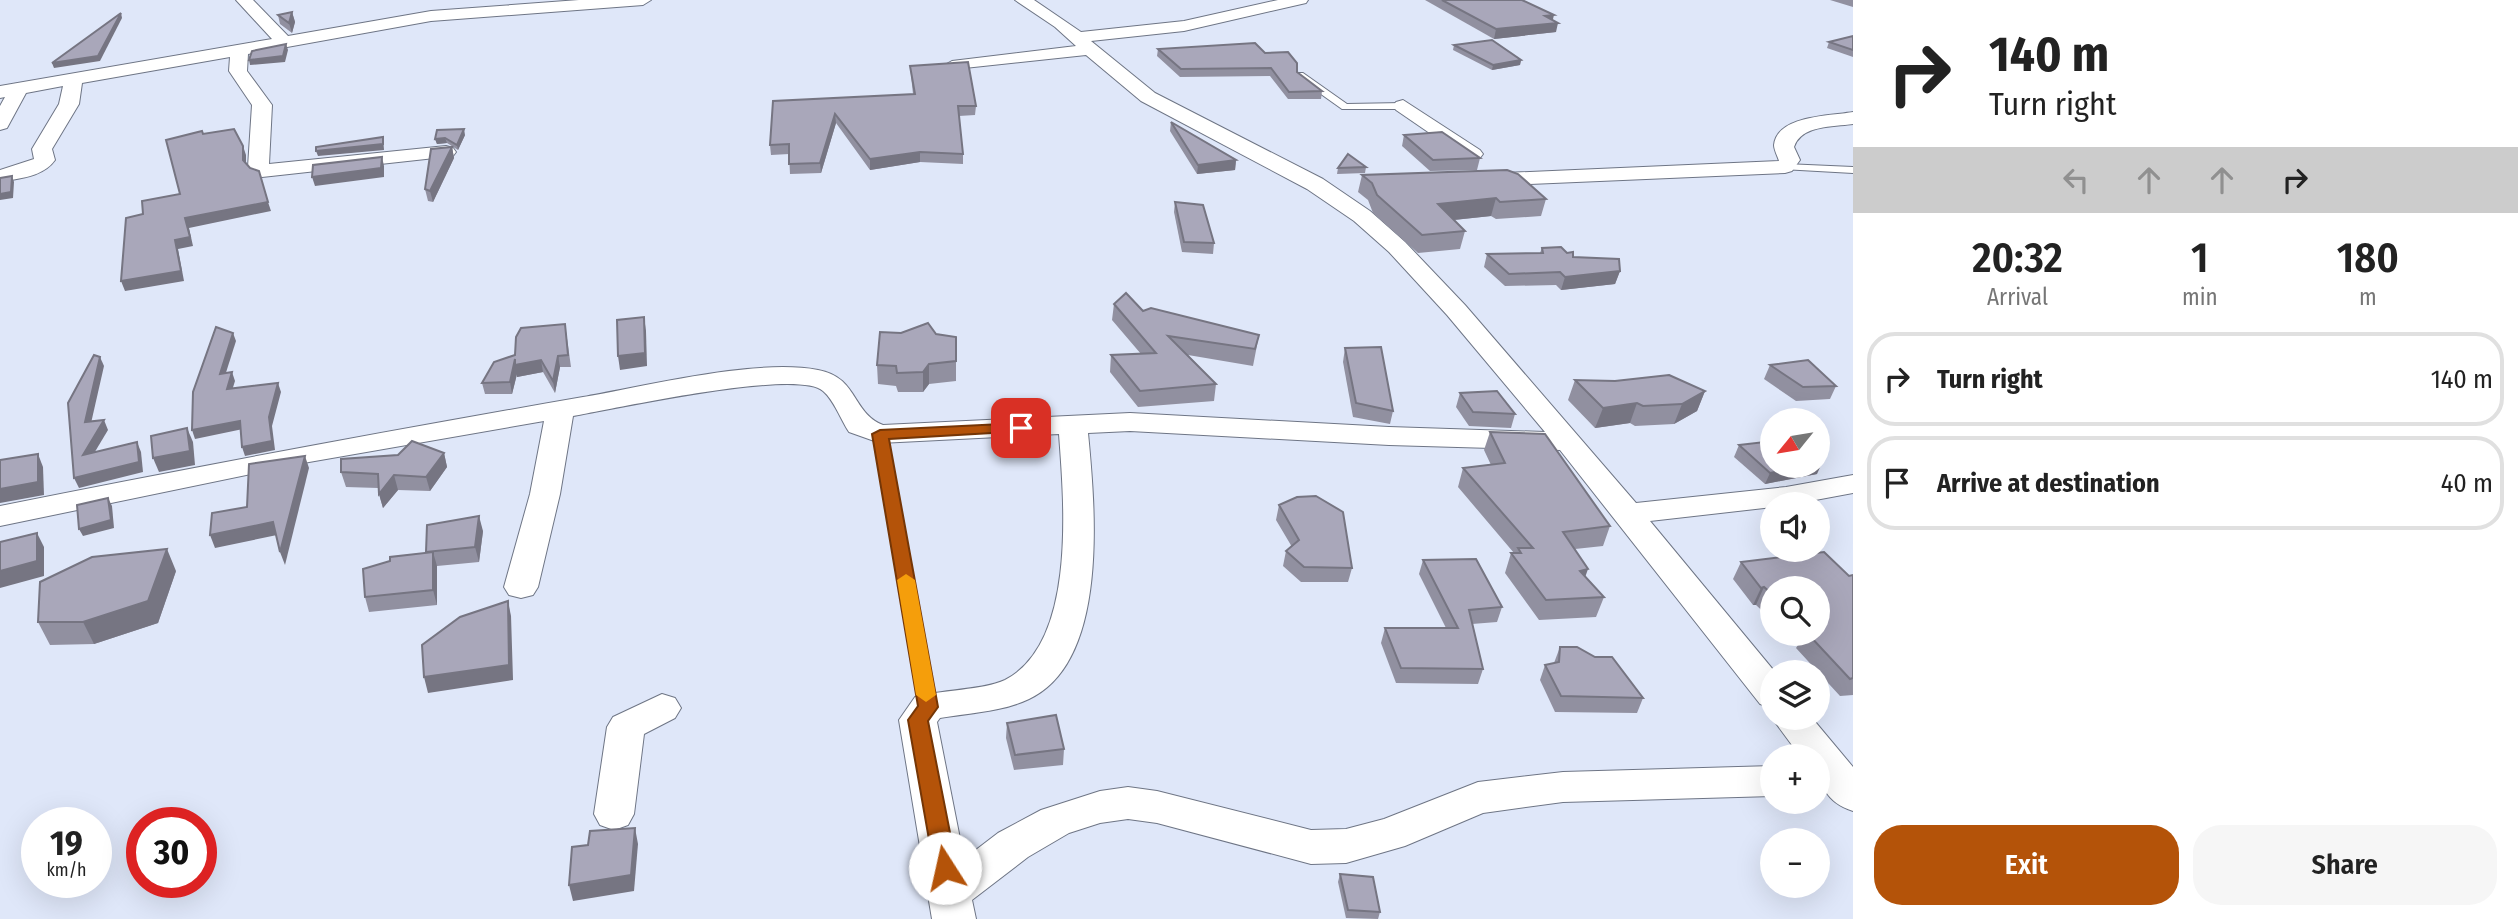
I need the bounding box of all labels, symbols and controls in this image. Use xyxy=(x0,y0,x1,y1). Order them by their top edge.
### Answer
text: 140 m xyxy=(1989,25,2109,84)
icon: right xyxy=(1874,28,1965,119)
text: Turn right xyxy=(1989,85,2116,123)
icon: left xyxy=(2057,161,2095,199)
icon: ahead xyxy=(2130,161,2168,199)
icon: ahead xyxy=(2203,161,2241,199)
icon: right xyxy=(2276,161,2314,199)
text: 20:32 xyxy=(1972,233,2063,283)
text: 1 xyxy=(2191,233,2209,283)
text: 180 xyxy=(2337,233,2399,283)
text: Arrival xyxy=(1987,283,2048,311)
text: min xyxy=(2182,283,2218,311)
text: m xyxy=(2359,283,2377,311)
icon: right xyxy=(1878,360,1916,398)
text: Turn right xyxy=(1937,364,2043,395)
text: 140 m xyxy=(2431,364,2493,395)
pin xyxy=(991,398,1051,458)
north arrow xyxy=(1760,408,1830,478)
map controls xyxy=(1760,408,1830,898)
icon: arrive xyxy=(1002,409,1040,447)
icon: arrive xyxy=(1878,464,1916,502)
text: Arrive at destination xyxy=(1937,468,2160,499)
text: 40 m xyxy=(2441,468,2493,499)
button: sound xyxy=(1760,492,1830,562)
button: search xyxy=(1760,576,1830,646)
button: layers xyxy=(1760,660,1830,730)
button: + xyxy=(1760,744,1830,814)
speed limit sign: 30 xyxy=(126,807,217,898)
text: 19 xyxy=(50,822,83,864)
button: Exit xyxy=(1874,825,2179,905)
button: Share xyxy=(2193,825,2497,905)
button: − xyxy=(1760,828,1830,898)
position arrow xyxy=(908,831,982,905)
text: km/h xyxy=(46,859,87,881)

